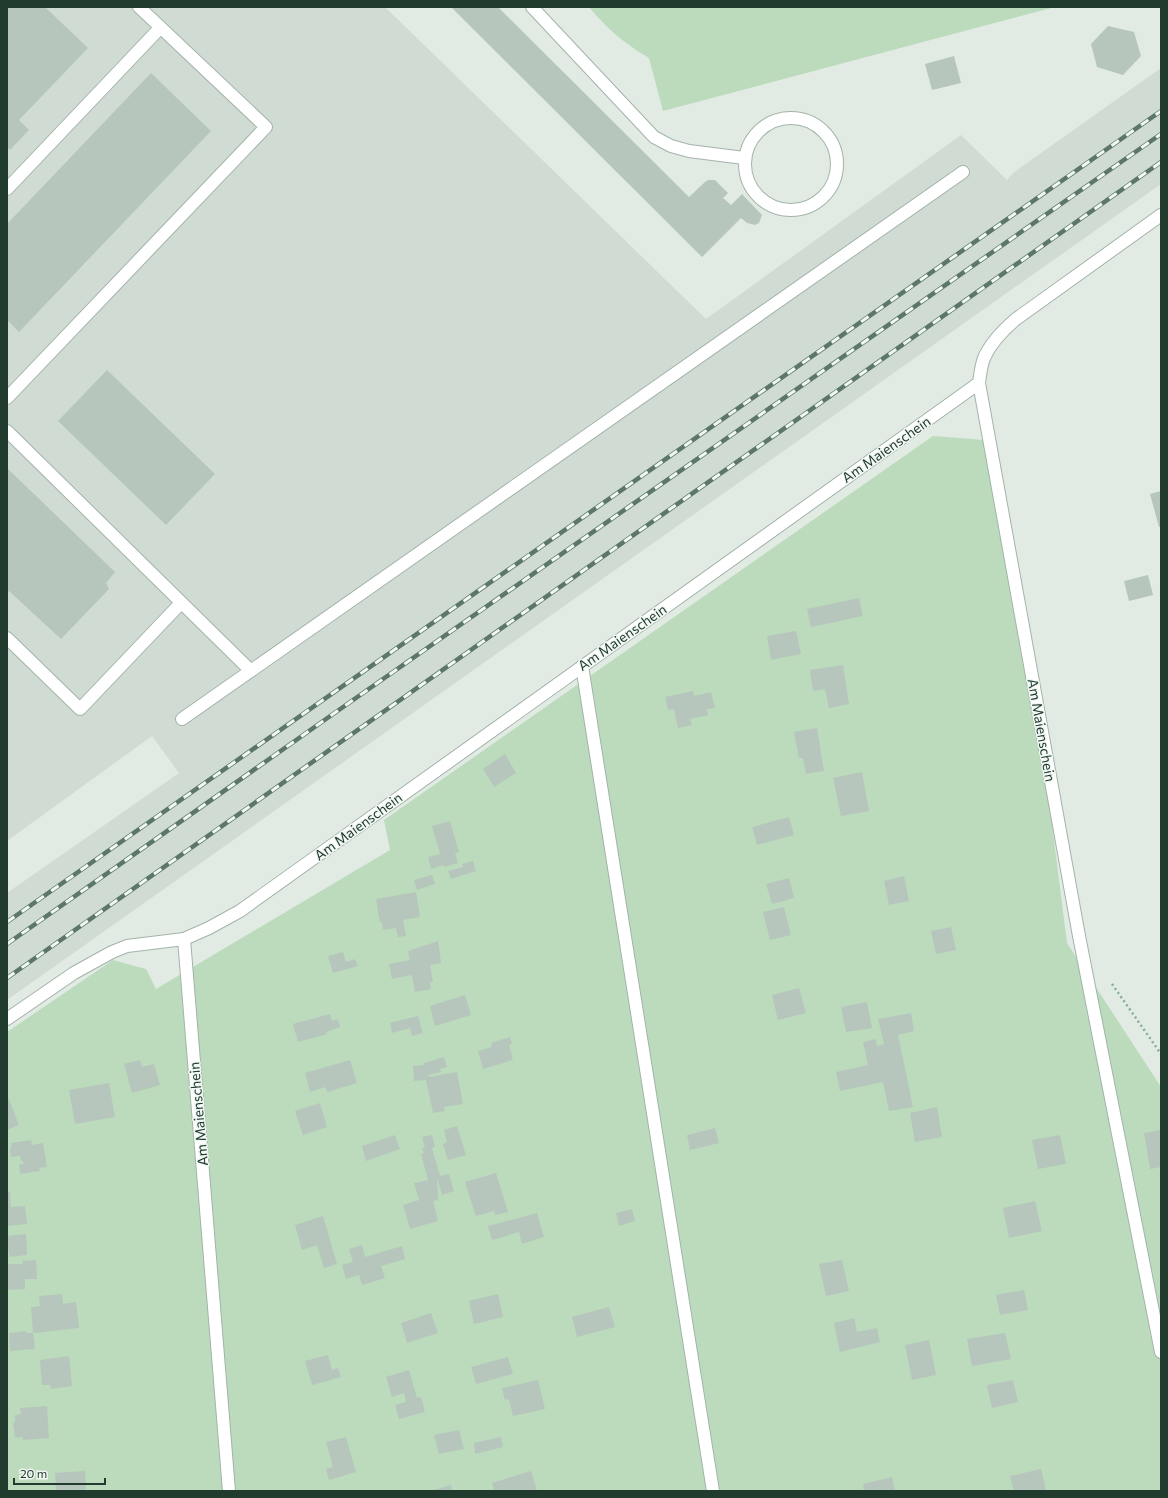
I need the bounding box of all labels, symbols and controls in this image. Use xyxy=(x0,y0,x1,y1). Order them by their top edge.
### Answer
street label: Am Maienschein xyxy=(838,412,934,486)
street label: Am Maienschein xyxy=(574,600,670,674)
street label: Am Maienschein xyxy=(1025,677,1059,783)
street label: Am Maienschein xyxy=(311,788,405,864)
street label: Am Maienschein xyxy=(185,1061,211,1167)
scale bar xyxy=(14,1460,105,1486)
text: 20 m xyxy=(20,1466,47,1480)

